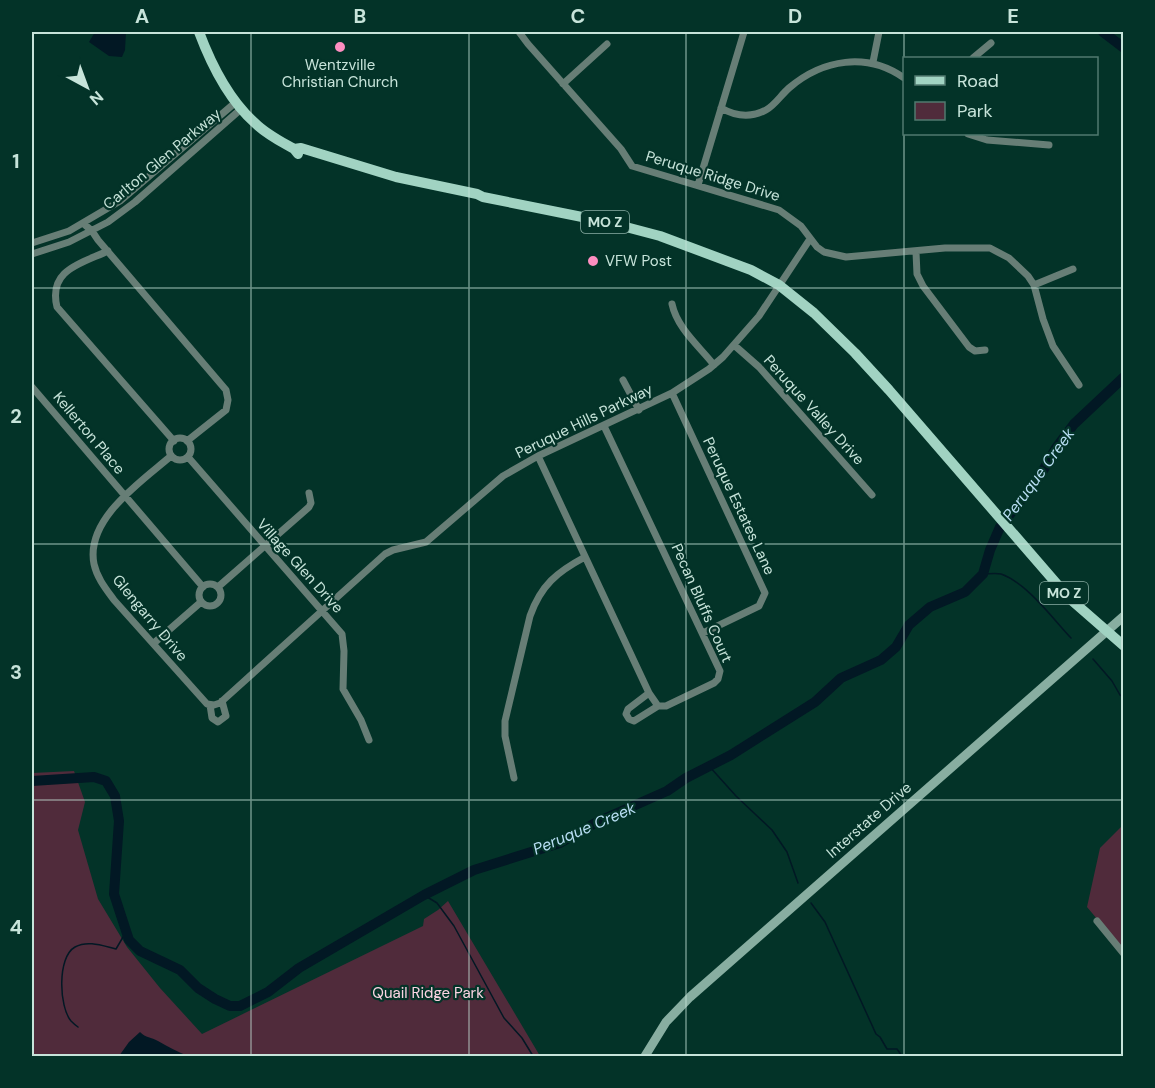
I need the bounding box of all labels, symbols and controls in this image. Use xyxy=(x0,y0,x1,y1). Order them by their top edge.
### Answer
text: A xyxy=(135,3,149,29)
text: B xyxy=(354,3,366,29)
text: C xyxy=(571,3,585,29)
text: D xyxy=(788,3,802,29)
text: E xyxy=(1007,3,1019,29)
marker: Wentzville Christian Church xyxy=(333,40,347,54)
place label: Wentzville Christian Church xyxy=(282,55,398,92)
north arrow xyxy=(57,57,117,117)
legend xyxy=(903,57,1098,135)
text: Road xyxy=(957,69,999,93)
text: N xyxy=(85,86,108,110)
text: Park xyxy=(957,99,993,123)
street label: Carlton Glen Parkway xyxy=(99,103,226,214)
street label: Peruque Ridge Drive xyxy=(643,146,783,206)
text: 1 xyxy=(12,148,20,174)
road number: MO Z xyxy=(581,211,629,233)
place label: VFW Post xyxy=(605,251,672,271)
marker: VFW Post xyxy=(586,254,600,268)
street label: Peruque Valley Drive xyxy=(759,351,869,469)
street label: Peruque Hills Parkway xyxy=(512,379,657,463)
street label: Kellerton Place xyxy=(49,387,129,479)
text: 2 xyxy=(10,403,22,429)
water label: Peruque Creek xyxy=(998,423,1080,525)
street label: Peruque Estates Lane xyxy=(698,434,780,578)
street label: Village Glen Drive xyxy=(252,515,348,617)
street label: Pecan Bluffs Court xyxy=(667,540,737,666)
street label: Glengarry Drive xyxy=(108,570,192,666)
road number: MO Z xyxy=(1040,582,1088,604)
text: 3 xyxy=(10,659,22,685)
street label: Interstate Drive xyxy=(822,777,916,863)
water label: Peruque Creek xyxy=(530,797,640,860)
text: 4 xyxy=(10,914,23,940)
park label: Quail Ridge Park xyxy=(372,983,484,1003)

